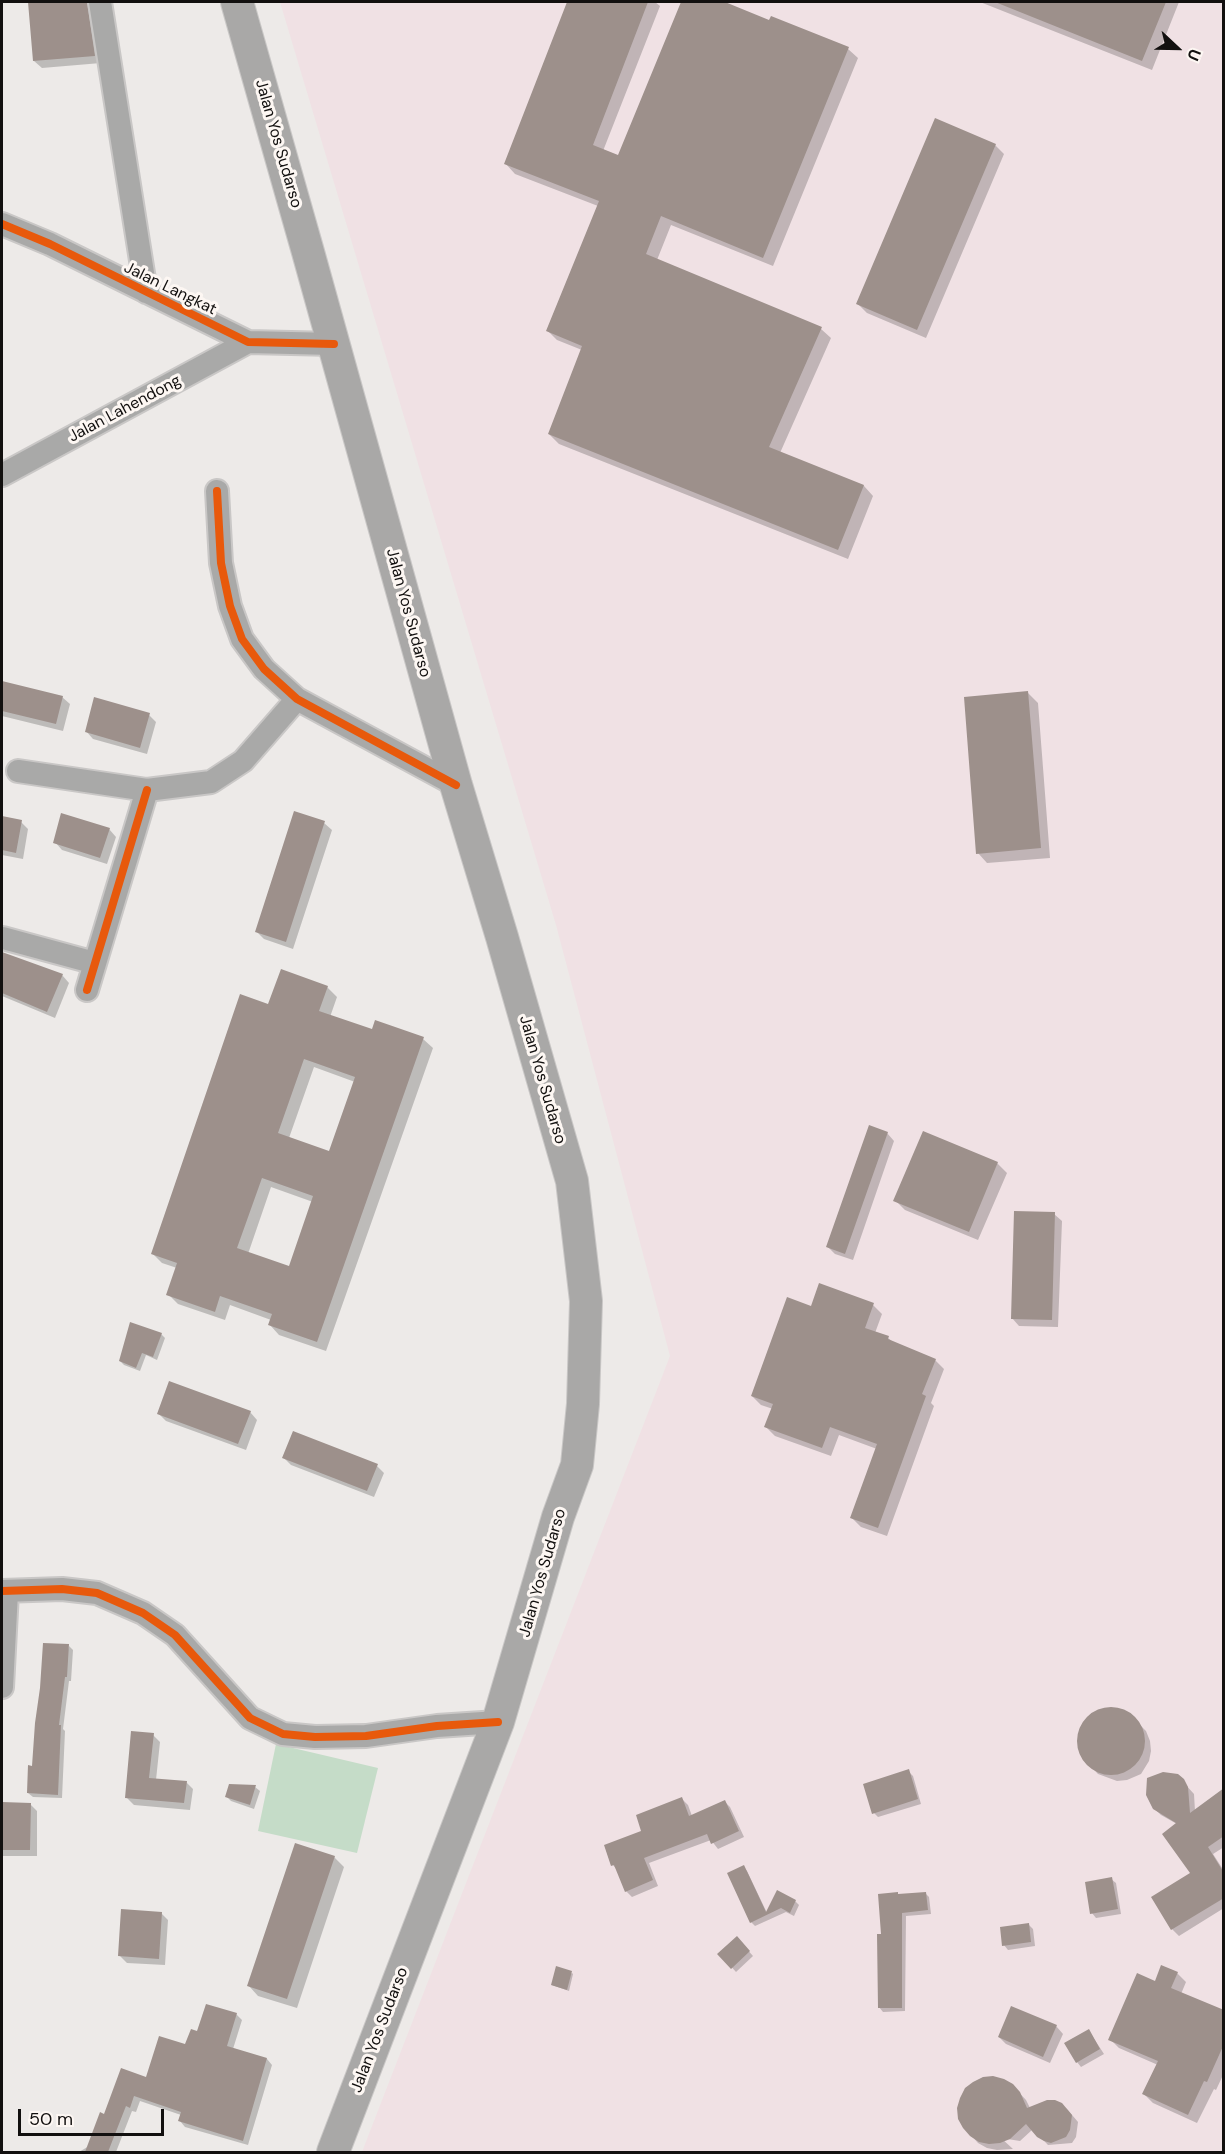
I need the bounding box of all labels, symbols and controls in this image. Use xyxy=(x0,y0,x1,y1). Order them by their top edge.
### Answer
north arrow xyxy=(1147,18,1207,78)
text: U xyxy=(1182,46,1206,64)
street label: Jalan Yos Sudarso xyxy=(250,78,306,210)
street label: Jalan Langkat xyxy=(121,258,219,320)
street label: Jalan Lahendong xyxy=(65,371,185,447)
street label: Jalan Yos Sudarso xyxy=(382,546,434,680)
street label: Jalan Yos Sudarso xyxy=(514,1014,570,1146)
street label: Jalan Yos Sudarso xyxy=(515,1507,571,1639)
street label: Jalan Yos Sudarso xyxy=(347,1965,413,2095)
scale bar xyxy=(21,2097,166,2135)
text: 50 m xyxy=(29,2107,73,2131)

